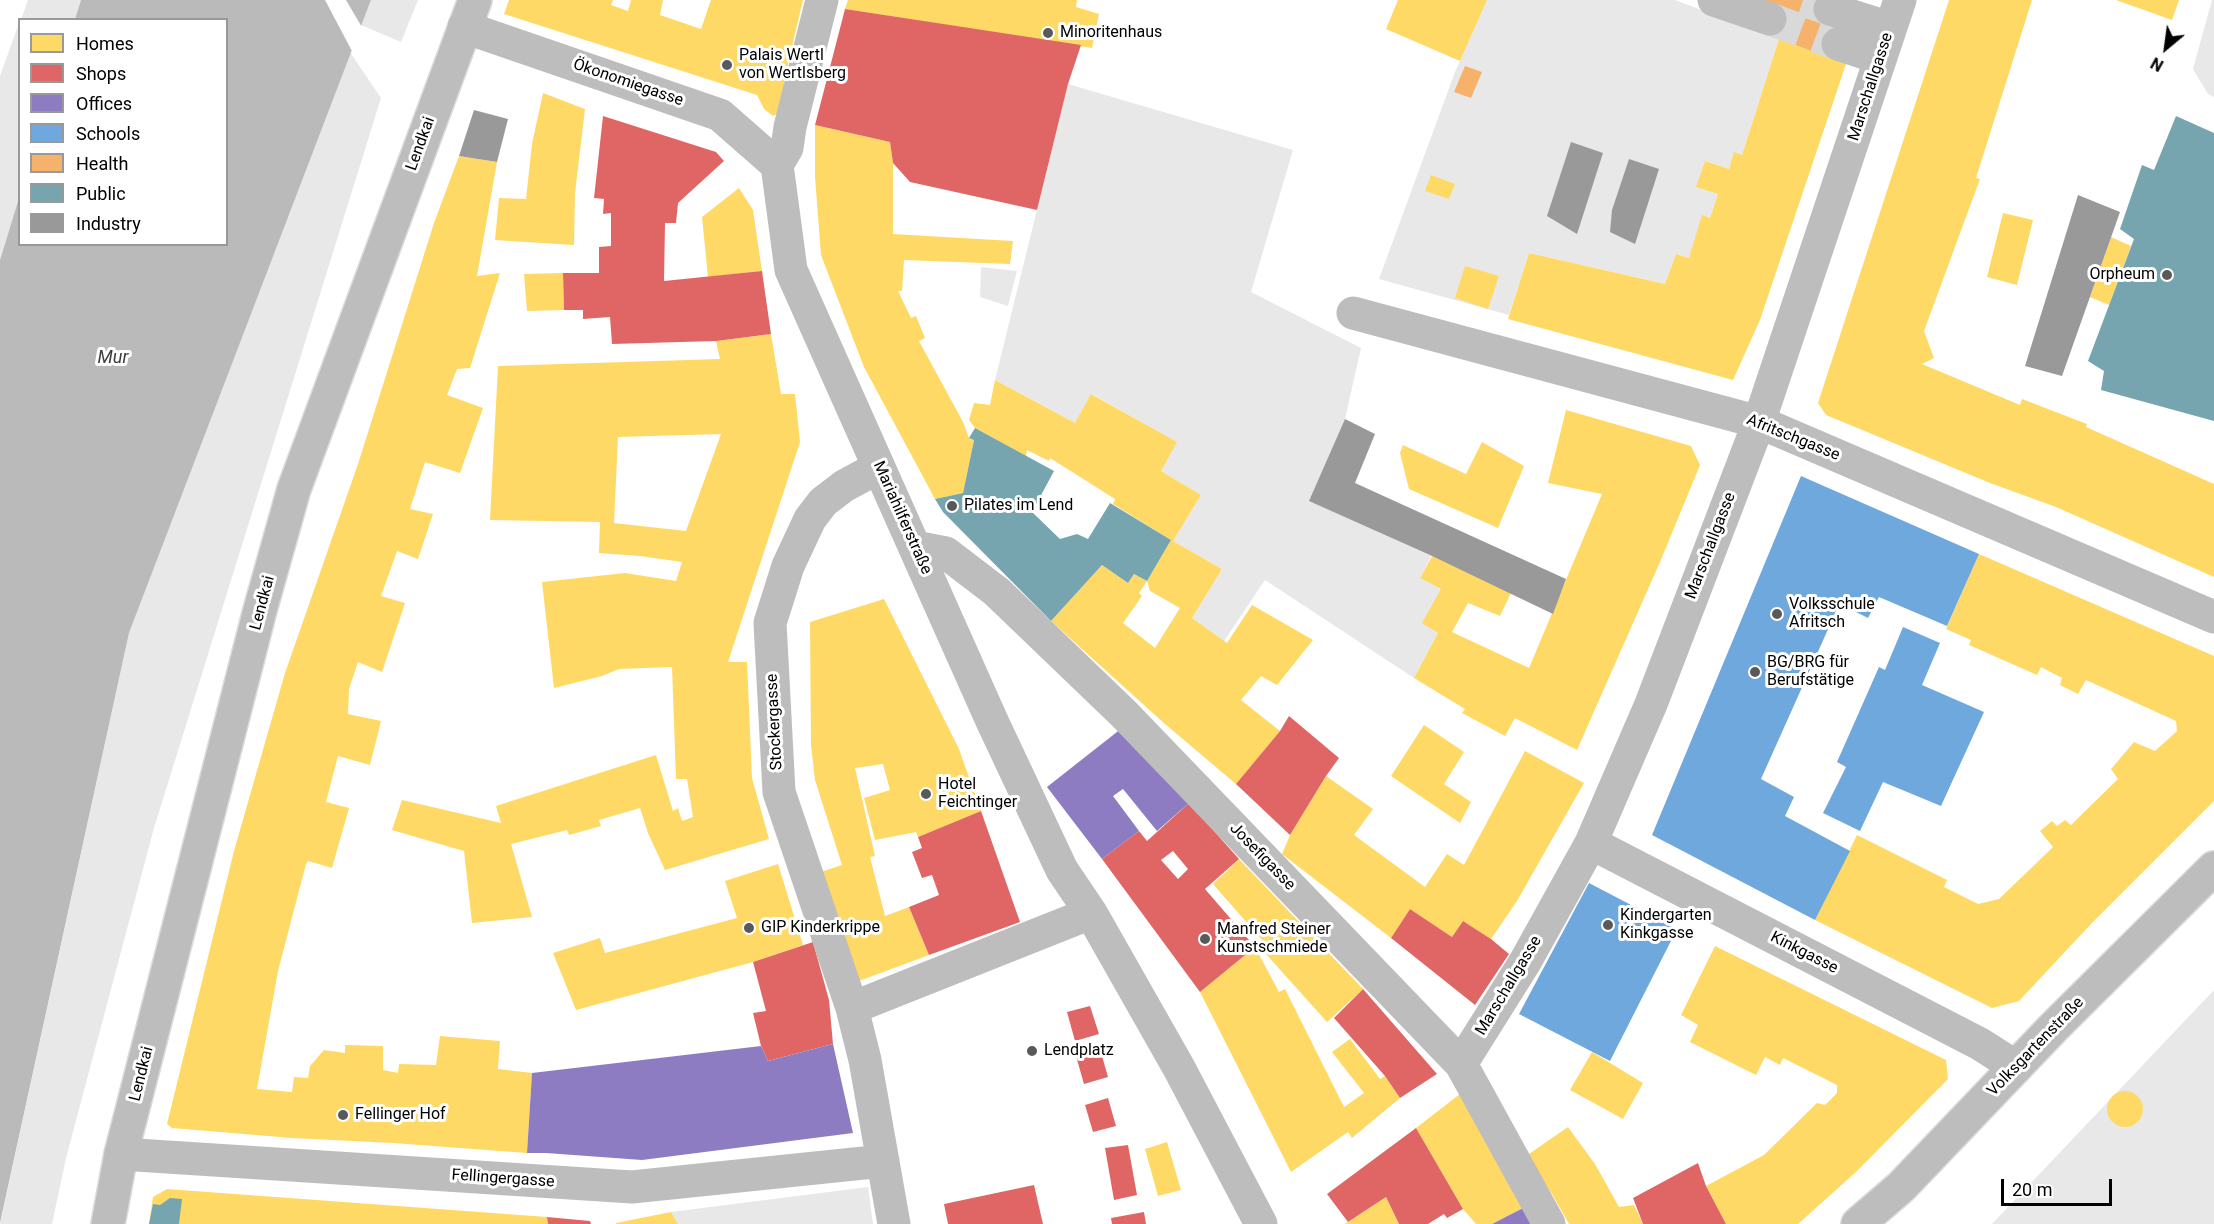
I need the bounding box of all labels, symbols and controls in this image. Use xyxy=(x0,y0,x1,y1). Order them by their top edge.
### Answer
legend xyxy=(18,18,228,246)
north arrow xyxy=(2136,18,2196,78)
place label: Minoritenhaus xyxy=(1060,23,1162,43)
marker: Minoritenhaus xyxy=(1041,26,1055,40)
street label: Marschallgasse xyxy=(1844,30,1898,144)
text: Homes xyxy=(76,33,134,54)
place label: Palais Wertl von Wertlsberg xyxy=(739,46,846,84)
text: N xyxy=(2147,53,2167,75)
street label: Ökonomiegasse xyxy=(570,55,686,111)
marker: Palais Wertl von Wertlsberg xyxy=(720,58,734,72)
text: Shops xyxy=(76,63,126,84)
text: Offices xyxy=(76,93,132,114)
street label: Lendkai xyxy=(402,115,440,173)
text: Schools xyxy=(76,123,140,144)
text: Health xyxy=(76,153,128,174)
text: Public xyxy=(76,183,126,204)
text: Industry xyxy=(76,213,141,234)
place label: Orpheum xyxy=(2089,265,2155,285)
marker: Orpheum xyxy=(2160,268,2174,282)
water label: Mur xyxy=(98,347,128,369)
street label: Afritschgasse xyxy=(1744,411,1842,465)
street label: Mariahilferstraße xyxy=(868,458,936,578)
street label: Marschallgasse xyxy=(1682,490,1740,602)
place label: Pilates im Lend xyxy=(964,496,1073,516)
marker: Pilates im Lend xyxy=(945,499,959,513)
street label: Lendkai xyxy=(247,574,279,632)
place label: Volksschule Afritsch xyxy=(1789,595,1875,633)
marker: Volksschule Afritsch xyxy=(1770,607,1784,621)
place label: BG/BRG für Berufstätige xyxy=(1767,653,1854,691)
marker: BG/BRG für Berufstätige xyxy=(1748,665,1762,679)
street label: Stockergasse xyxy=(763,673,787,771)
place label: Hotel Feichtinger xyxy=(938,775,1017,813)
marker: Hotel Feichtinger xyxy=(919,787,933,801)
street label: Josefigasse xyxy=(1225,819,1299,895)
place label: Kindergarten Kinkgasse xyxy=(1620,906,1712,944)
place label: GIP Kinderkrippe xyxy=(761,918,880,938)
marker: Kindergarten Kinkgasse xyxy=(1601,918,1615,932)
place label: Manfred Steiner Kunstschmiede xyxy=(1217,920,1331,958)
marker: GIP Kinderkrippe xyxy=(742,921,756,935)
street label: Kinkgasse xyxy=(1767,928,1841,978)
marker: Manfred Steiner Kunstschmiede xyxy=(1198,932,1212,946)
street label: Marschallgasse xyxy=(1472,933,1546,1039)
street label: Volksgartenstraße xyxy=(1984,993,2088,1101)
place label: Lendplatz xyxy=(1044,1041,1114,1061)
marker: Lendplatz xyxy=(1025,1044,1039,1058)
street label: Lendkai xyxy=(126,1045,158,1103)
place label: Fellinger Hof xyxy=(355,1105,446,1125)
marker: Fellinger Hof xyxy=(336,1108,350,1122)
street label: Fellingergasse xyxy=(451,1166,555,1192)
scale bar xyxy=(2004,1167,2115,1205)
text: 20 m xyxy=(2012,1179,2052,1200)

